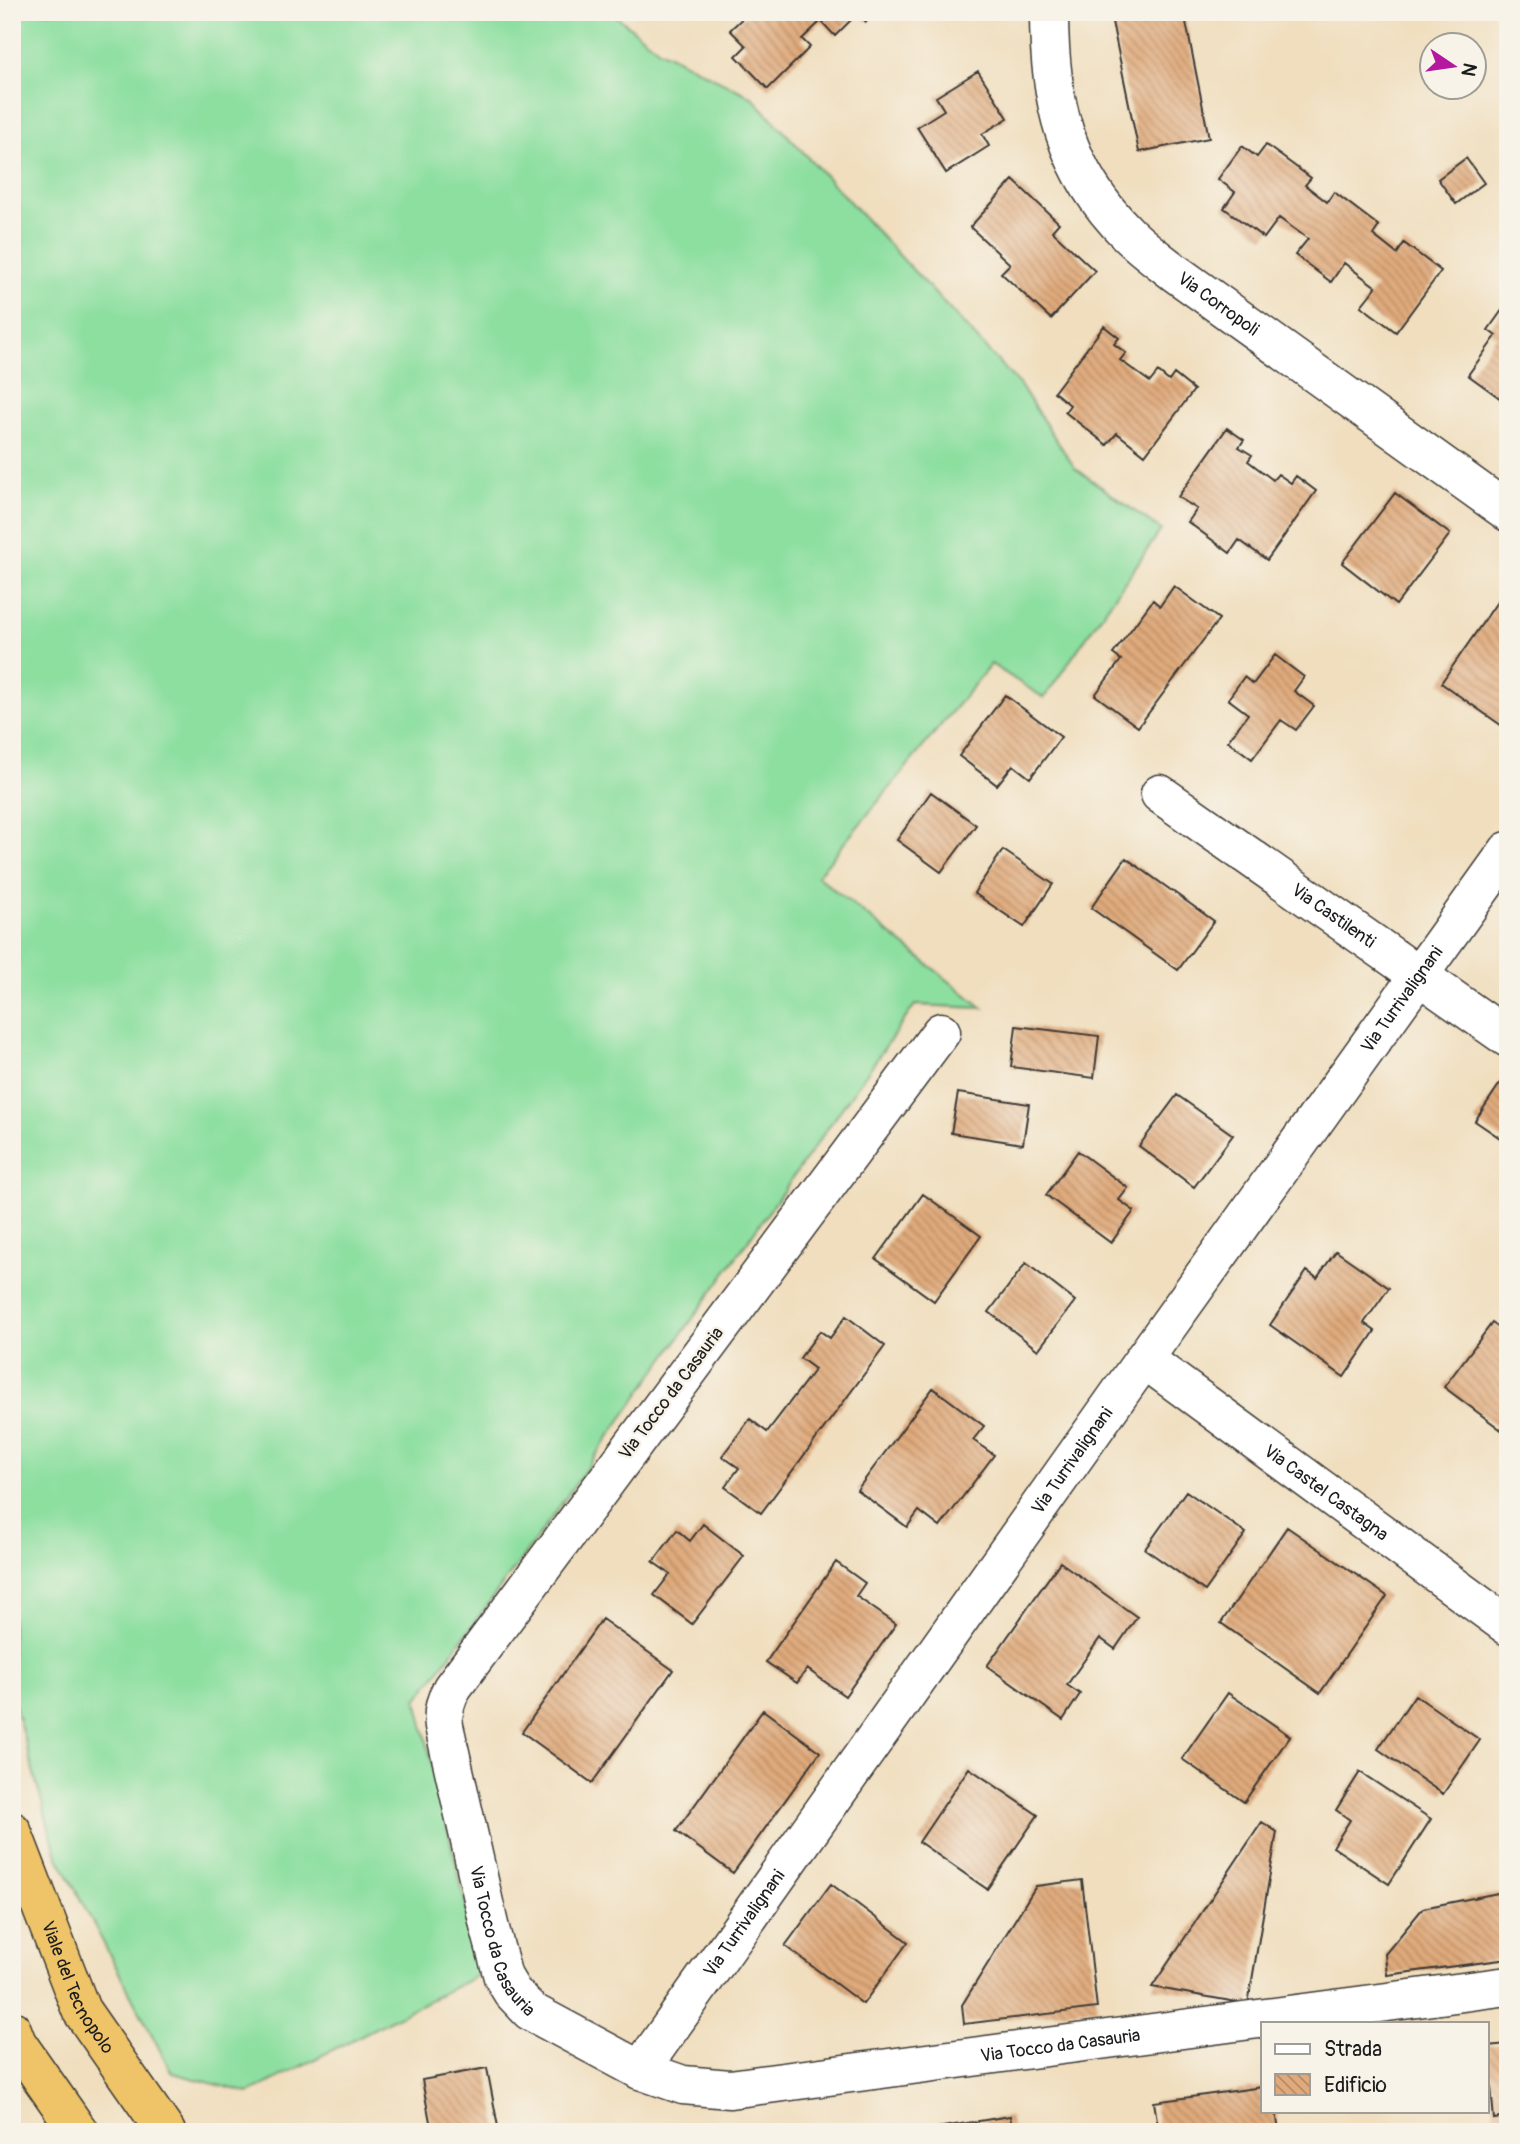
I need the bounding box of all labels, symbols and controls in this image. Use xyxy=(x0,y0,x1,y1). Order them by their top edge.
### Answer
north arrow xyxy=(1418,32,1488,102)
text: N xyxy=(1455,61,1482,79)
street label: Via Corropoli xyxy=(1173,267,1263,341)
street label: Via Castilenti xyxy=(1287,879,1380,954)
street label: Via Turrivalignani xyxy=(1356,942,1448,1058)
street label: Via Tocco da Casauria xyxy=(614,1322,729,1464)
street label: Via Turrivalignani xyxy=(1027,1403,1118,1519)
street label: Via Castel Castagna xyxy=(1259,1440,1393,1546)
street label: Via Tocco da Casauria xyxy=(464,1864,540,2022)
street label: Via Turrivalignani xyxy=(699,1865,790,1981)
street label: Viale del Tecnopolo xyxy=(36,1918,119,2059)
legend xyxy=(1261,2022,1488,2112)
street label: Via Tocco da Casauria xyxy=(979,2024,1142,2068)
text: Strada xyxy=(1324,2036,1382,2063)
text: Edificio xyxy=(1324,2072,1387,2099)

